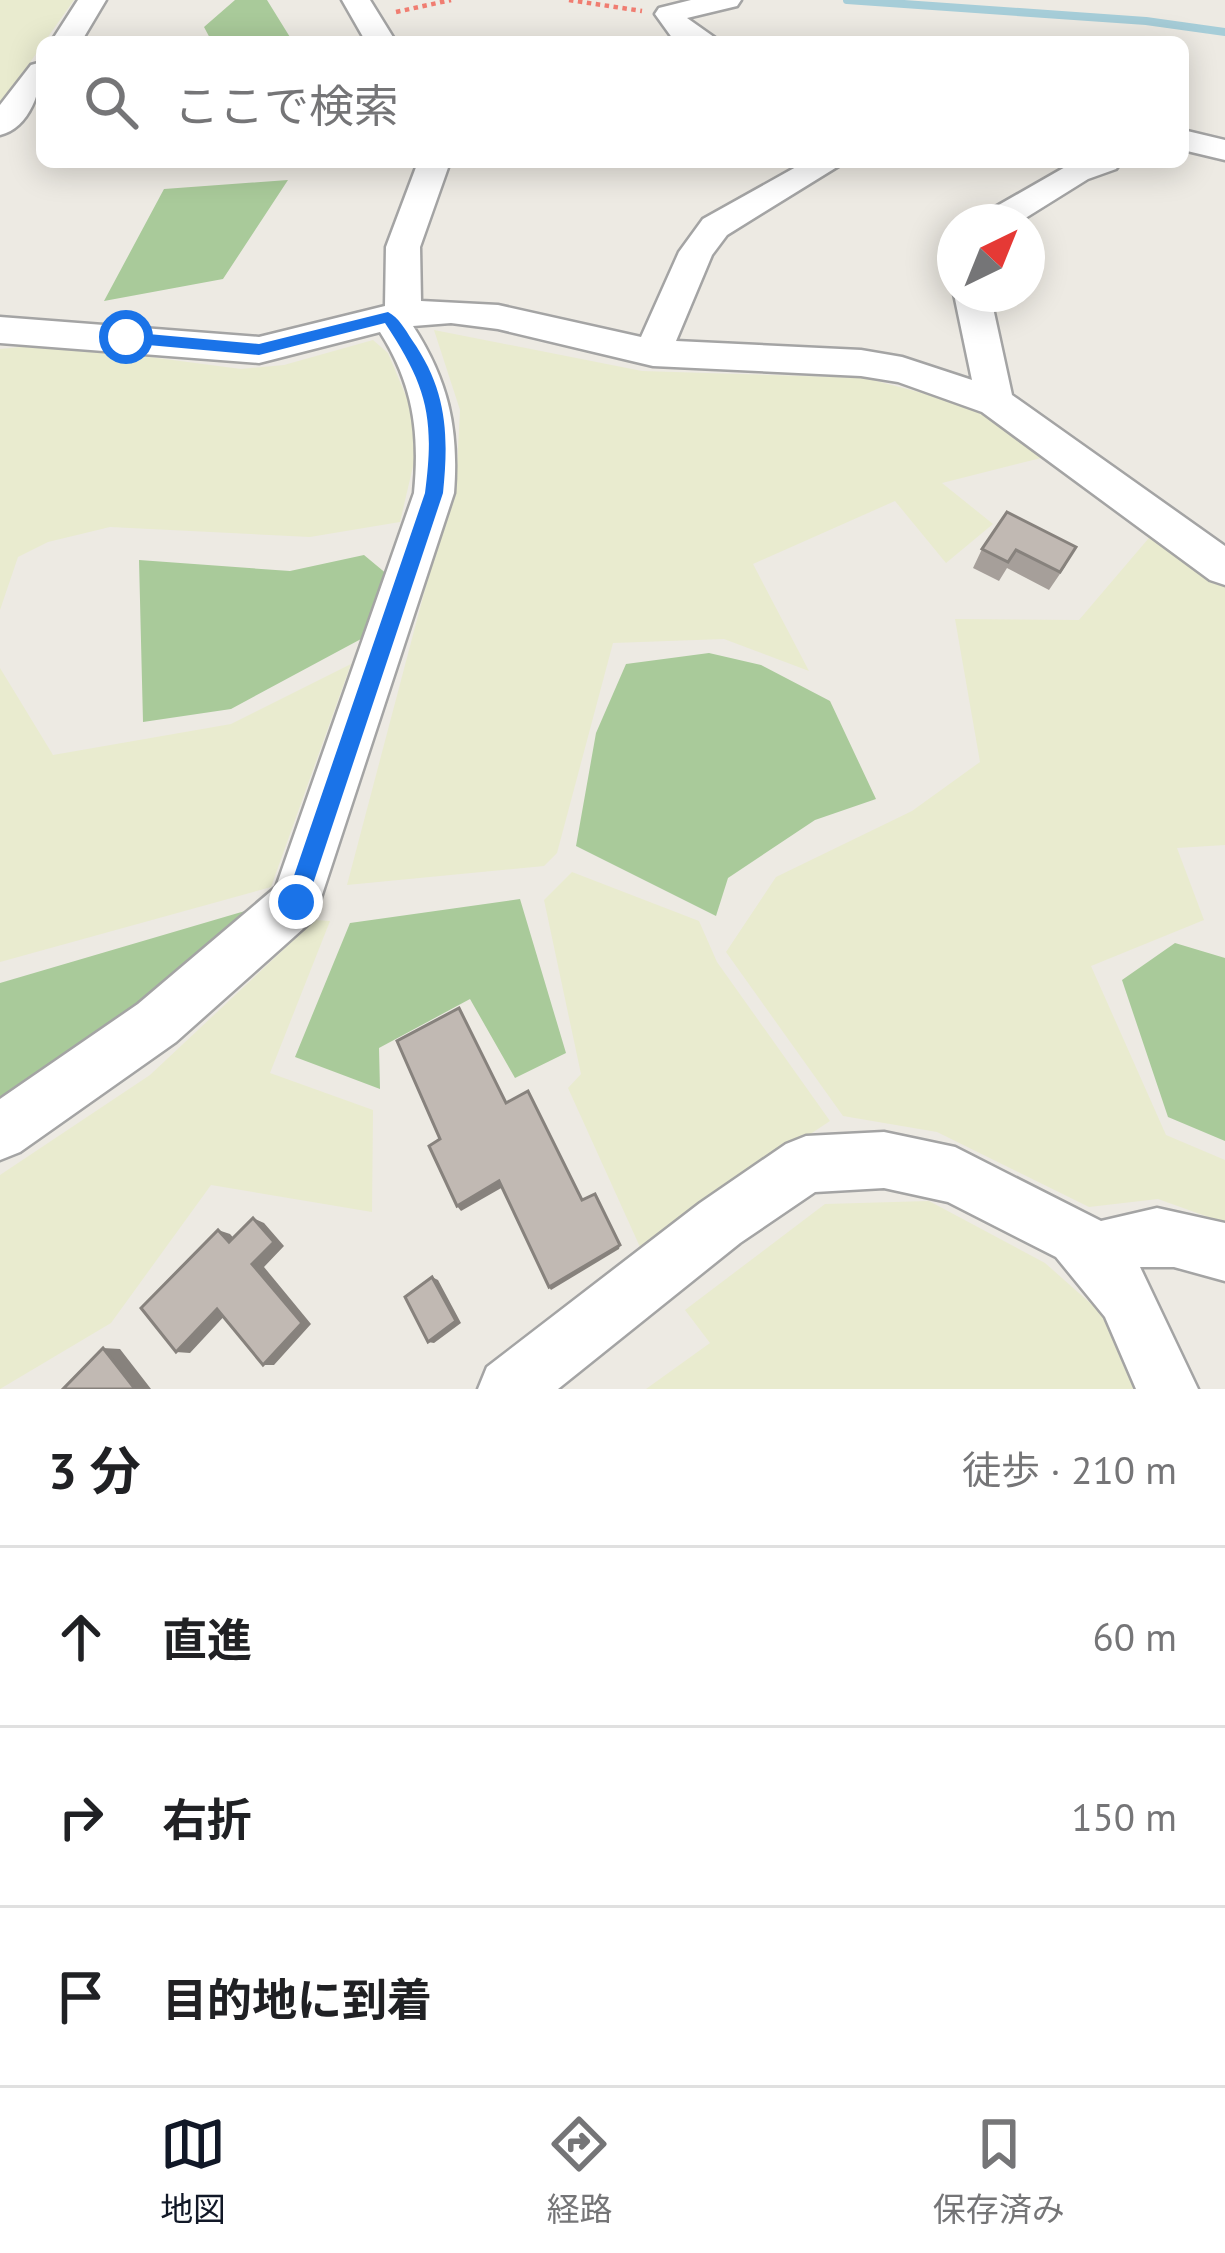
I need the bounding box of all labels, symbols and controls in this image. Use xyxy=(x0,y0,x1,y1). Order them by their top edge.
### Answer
search box xyxy=(36,36,1189,168)
icon: search xyxy=(78,69,144,135)
text: ここで検索 xyxy=(174,76,399,134)
north arrow xyxy=(937,204,1045,312)
route start xyxy=(99,310,153,364)
route end xyxy=(269,875,323,929)
text: 3 分 xyxy=(48,1437,141,1503)
text: 徒歩 · 210 m xyxy=(962,1444,1177,1495)
icon: ahead xyxy=(48,1604,114,1670)
text: 直進 xyxy=(162,1610,252,1668)
text: 60 m xyxy=(1092,1611,1177,1662)
icon: right xyxy=(48,1784,114,1850)
text: 右折 xyxy=(162,1790,252,1848)
text: 150 m xyxy=(1071,1791,1177,1842)
icon: arrive xyxy=(48,1964,114,2030)
text: 目的地に到着 xyxy=(162,1970,432,2028)
tab: 地図 xyxy=(160,2111,226,2231)
tab: 経路 xyxy=(546,2111,612,2231)
tab: 保存済み xyxy=(933,2111,1065,2231)

